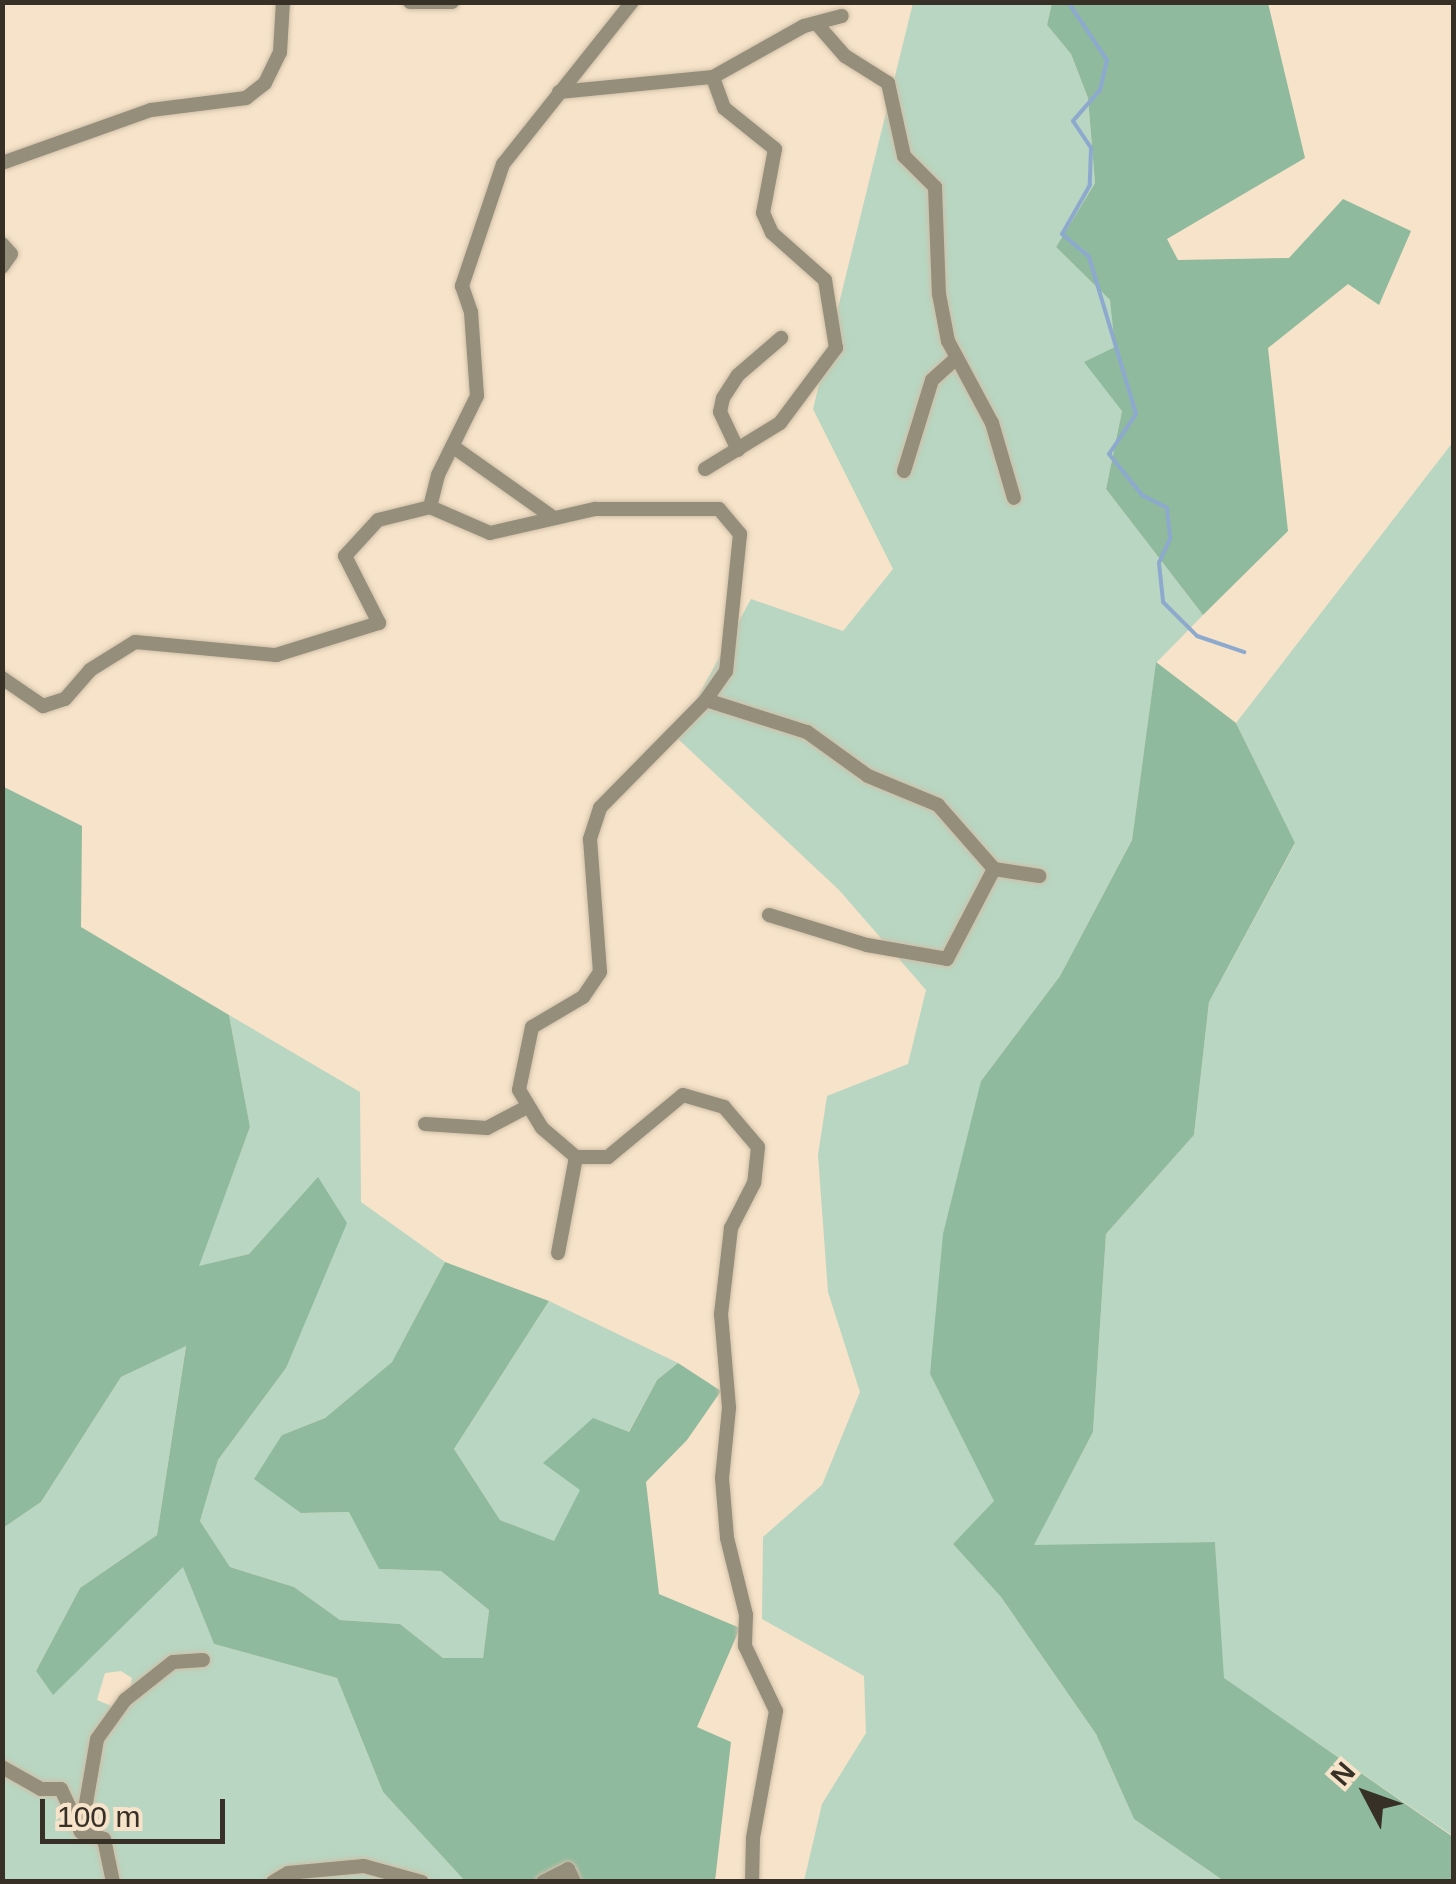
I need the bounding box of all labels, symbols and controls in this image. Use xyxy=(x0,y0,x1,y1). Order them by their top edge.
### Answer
north arrow xyxy=(1316,1744,1416,1844)
text: N xyxy=(1325,1756,1361,1792)
scale bar xyxy=(45,1779,230,1841)
text: 100 m xyxy=(57,1800,140,1833)

